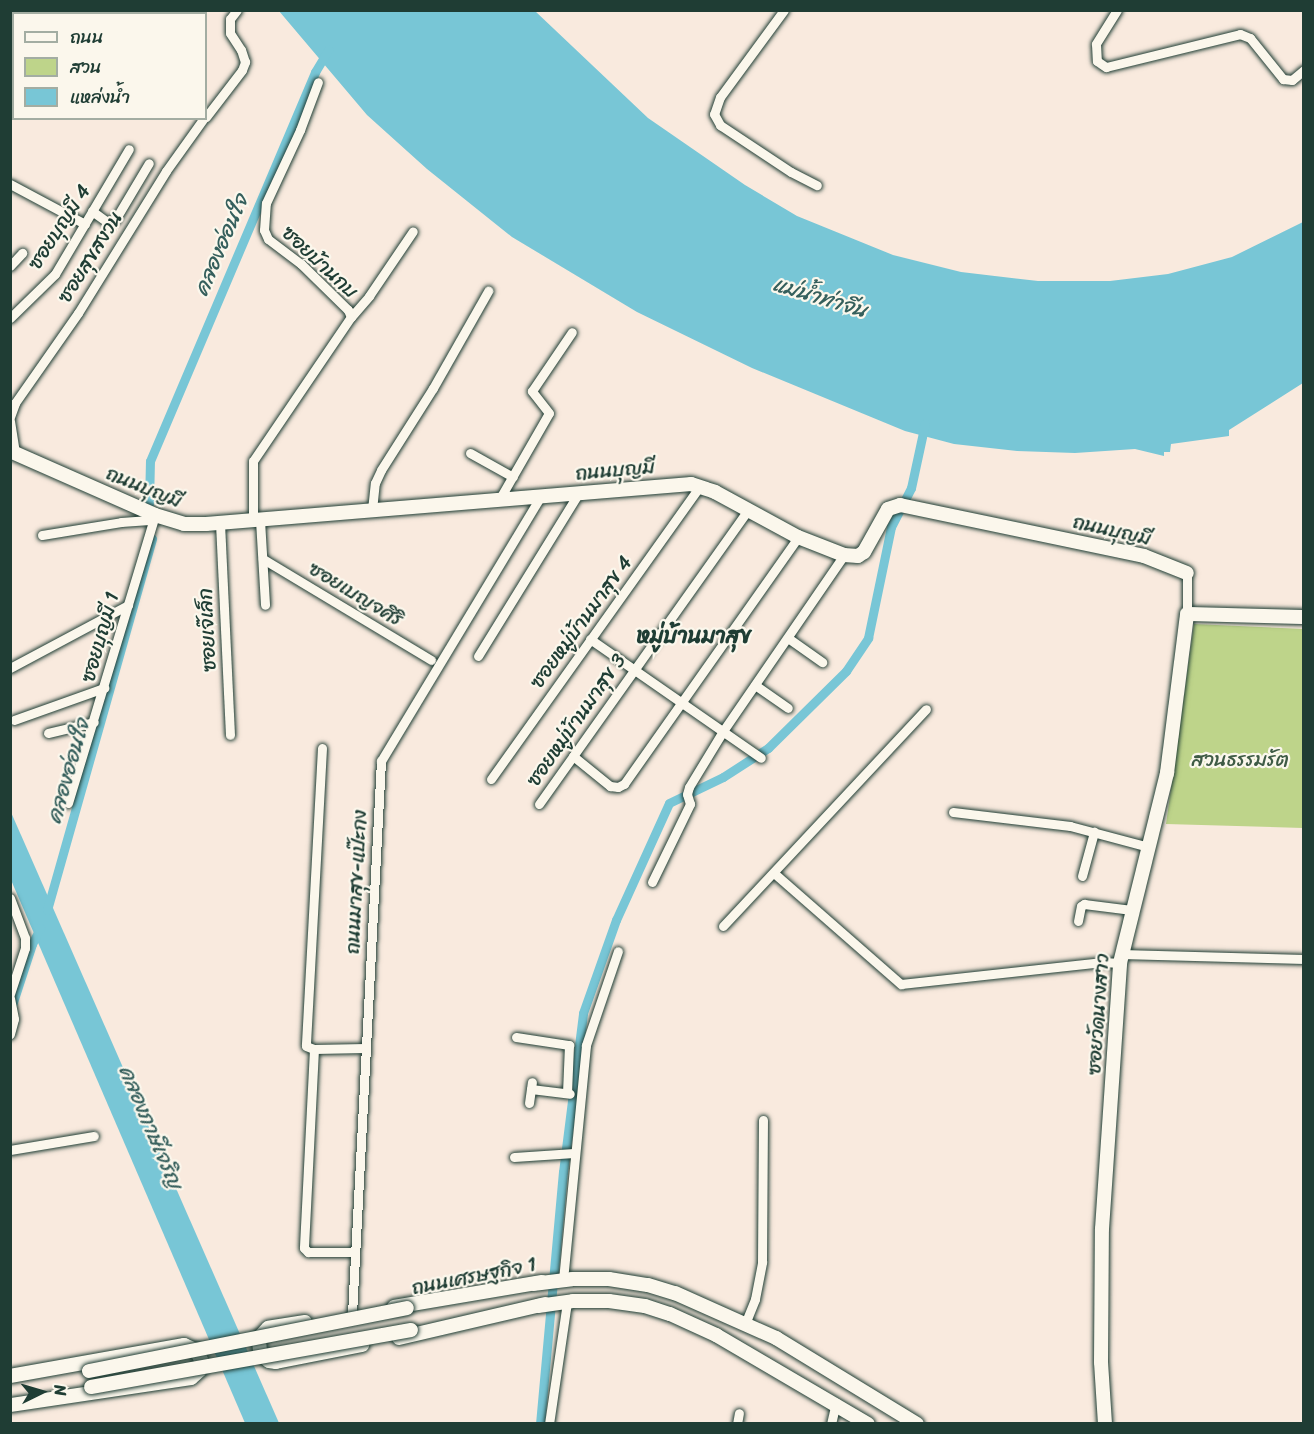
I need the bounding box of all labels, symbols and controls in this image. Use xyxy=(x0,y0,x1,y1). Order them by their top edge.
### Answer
legend xyxy=(12,12,207,120)
text: ถนน xyxy=(70,21,103,53)
text: สวน xyxy=(70,51,102,83)
text: แหล่งน้ำ xyxy=(70,81,130,113)
street label: ซอยบุญมี 4 xyxy=(23,180,95,274)
water label: คลองอ่อนใจ xyxy=(188,191,254,299)
street label: ซอยสุขสงวน xyxy=(52,207,128,307)
street label: ซอยบ้านกบ xyxy=(277,221,363,303)
water label: แม่น้ำท่าจีน xyxy=(770,271,870,323)
street label: ถนนบุญมี xyxy=(574,455,656,485)
street label: ถนนบุญมี xyxy=(103,461,185,513)
street label: ถนนบุญมี xyxy=(1071,509,1153,551)
street label: ซอยหมู่บ้านมาสุข 4 xyxy=(525,551,637,693)
street label: ซอยเบญจศิริ xyxy=(304,556,408,632)
street label: ซอยเจ๊เล็ก xyxy=(193,588,221,672)
street label: ซอยบุญมี 1 xyxy=(76,589,124,685)
district label: หมู่บ้านมาสุข xyxy=(637,623,751,649)
street label: ซอยหมู่บ้านมาสุข 3 xyxy=(521,649,631,791)
water label: คลองอ่อนใจ xyxy=(41,716,95,826)
park label: สวนธรรมรัต xyxy=(1192,747,1288,771)
street label: ถนนมาสุข-แป๊ะกง xyxy=(340,809,372,955)
street label: ซอยวัดนางสาว xyxy=(1082,952,1114,1076)
water label: คลองภาษีเจริญ xyxy=(114,1062,188,1192)
street label: ถนนเศรษฐกิจ 1 xyxy=(410,1252,538,1300)
north arrow xyxy=(12,1362,72,1422)
text: N xyxy=(46,1384,75,1397)

